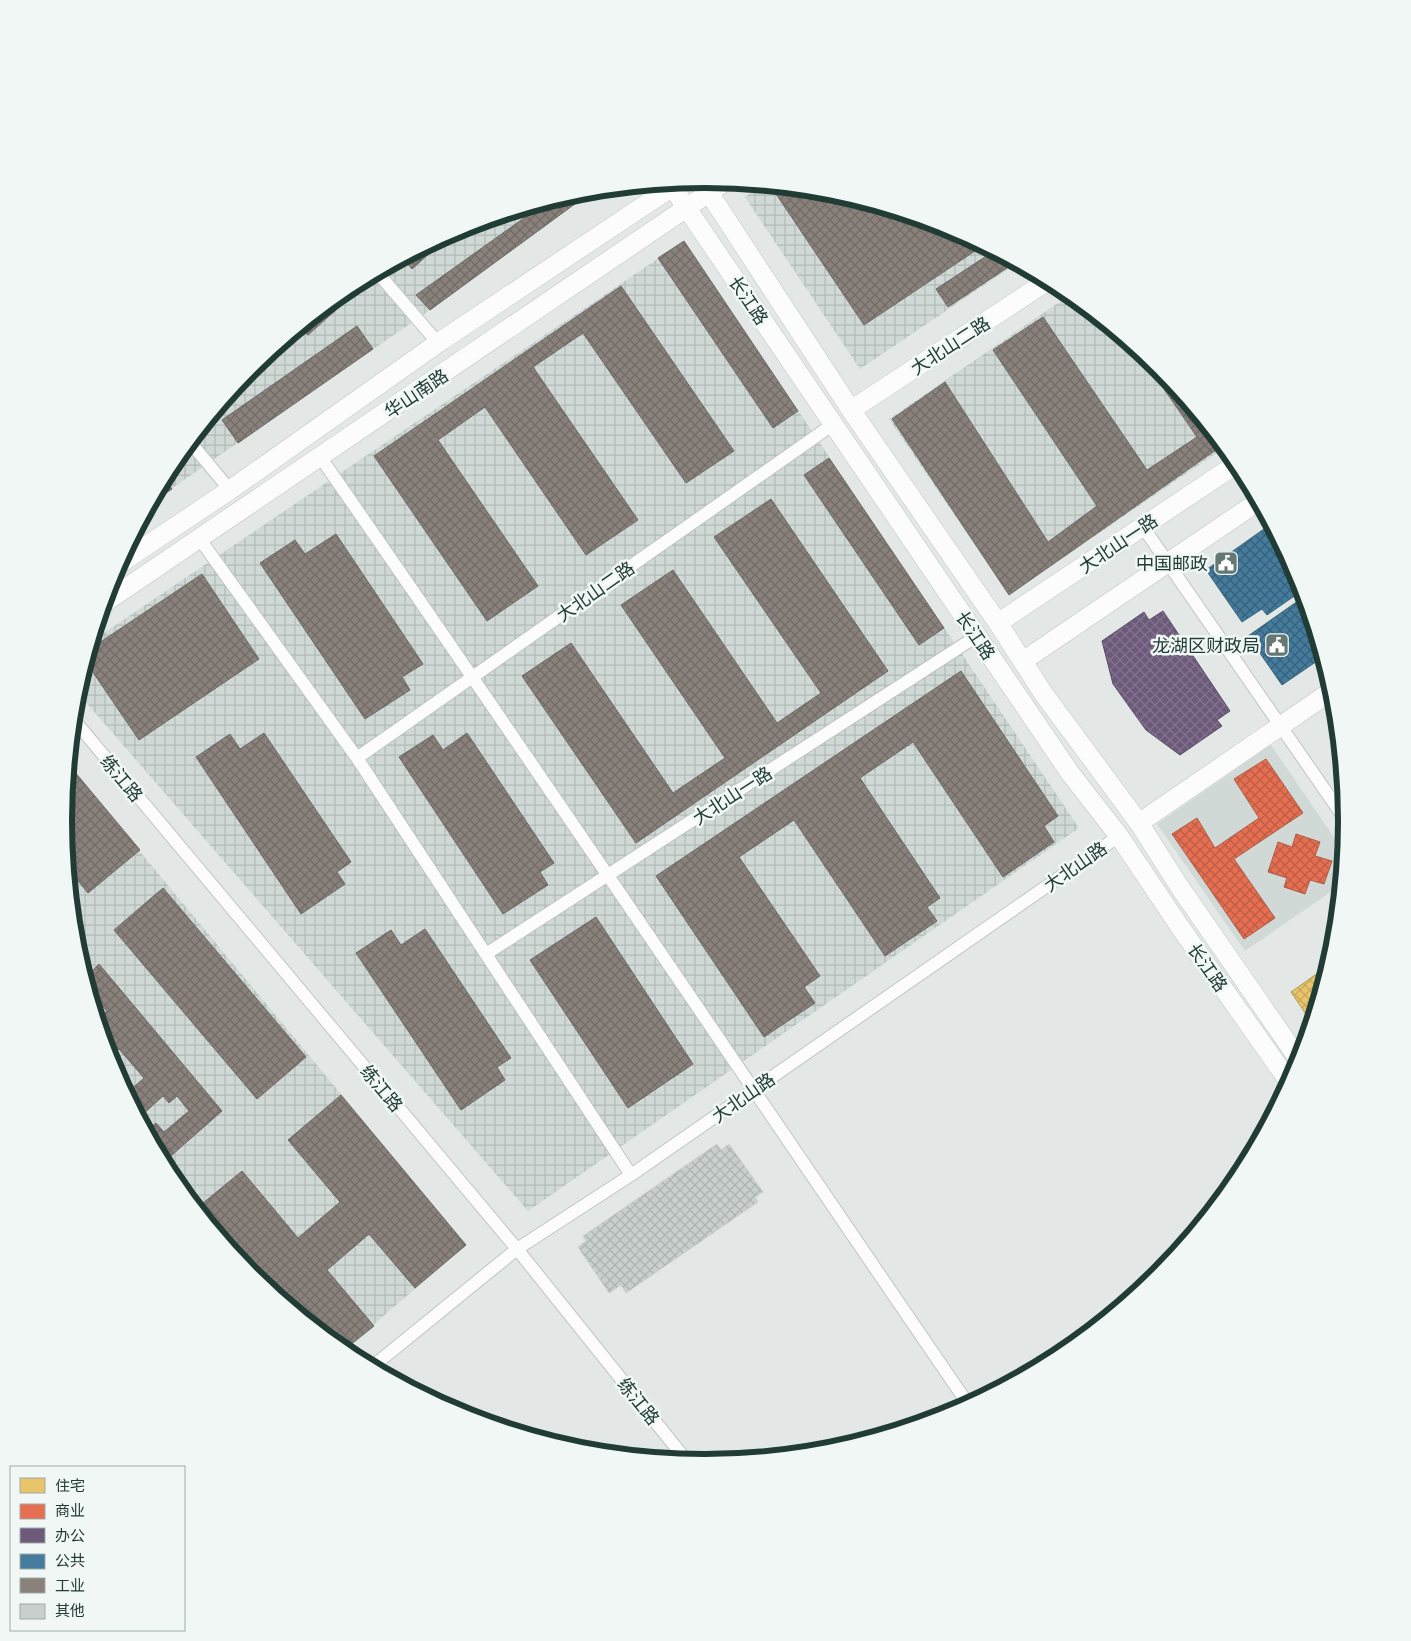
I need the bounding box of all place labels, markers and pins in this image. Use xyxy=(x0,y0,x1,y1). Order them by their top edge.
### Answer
public building icon: 中国邮政 xyxy=(1213,550,1239,576)
place label: 中国邮政 xyxy=(1136,551,1208,575)
public building icon: 龙湖区财政局 xyxy=(1264,632,1290,658)
place label: 龙湖区财政局 xyxy=(1152,633,1260,657)

